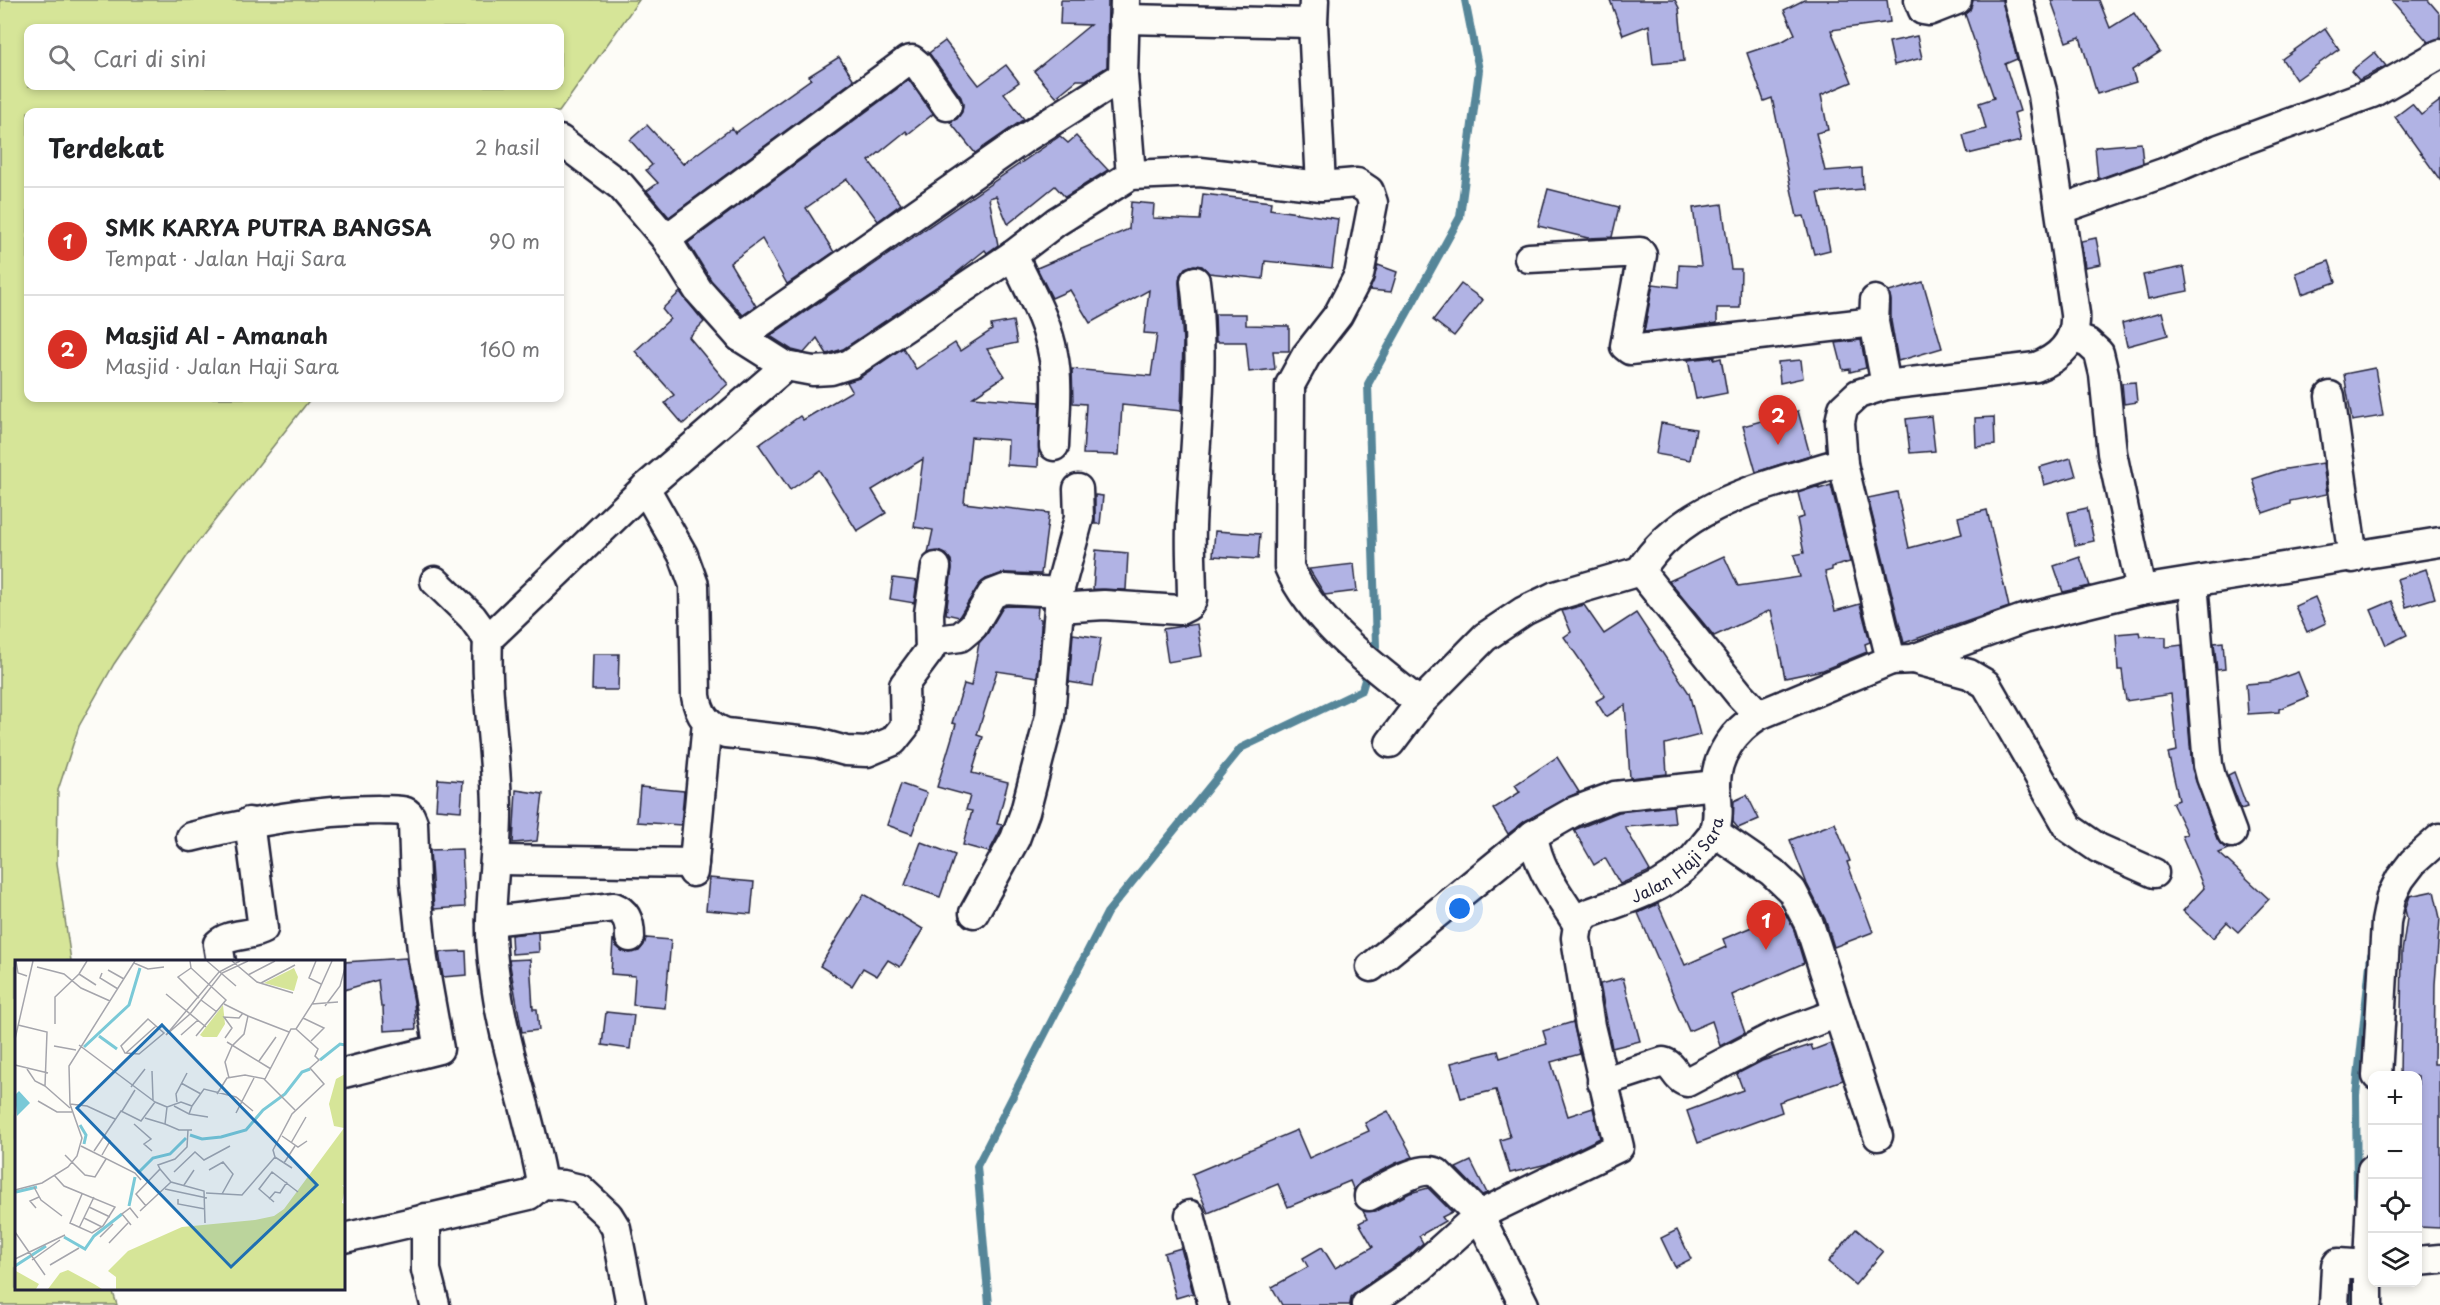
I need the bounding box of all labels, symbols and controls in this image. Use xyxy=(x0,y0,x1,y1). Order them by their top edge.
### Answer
search box xyxy=(24,24,564,90)
icon: search xyxy=(45,41,78,74)
text: Cari di sini xyxy=(93,41,206,74)
text: Terdekat xyxy=(48,128,165,167)
text: 2 hasil xyxy=(475,132,540,162)
text: SMK KARYA PUTRA BANGSA xyxy=(105,210,432,243)
text: 1 xyxy=(63,226,72,256)
text: 90 m xyxy=(489,226,540,256)
text: Tempat · Jalan Haji Sara xyxy=(105,243,346,273)
text: Masjid Al - Amanah xyxy=(105,318,328,351)
text: 2 xyxy=(60,334,75,364)
text: 160 m xyxy=(480,334,540,364)
text: Masjid · Jalan Haji Sara xyxy=(105,351,339,381)
pin: 2 xyxy=(1758,396,1798,445)
street label: Jalan Haji Sara xyxy=(1627,816,1728,908)
your location xyxy=(1445,894,1474,923)
pin: 1 xyxy=(1746,900,1786,950)
inset map xyxy=(15,960,345,1290)
map controls xyxy=(2368,1071,2422,1287)
button: + xyxy=(2368,1071,2422,1125)
button: − xyxy=(2368,1125,2422,1179)
button: locate xyxy=(2368,1179,2422,1233)
button: layers xyxy=(2368,1233,2422,1287)

